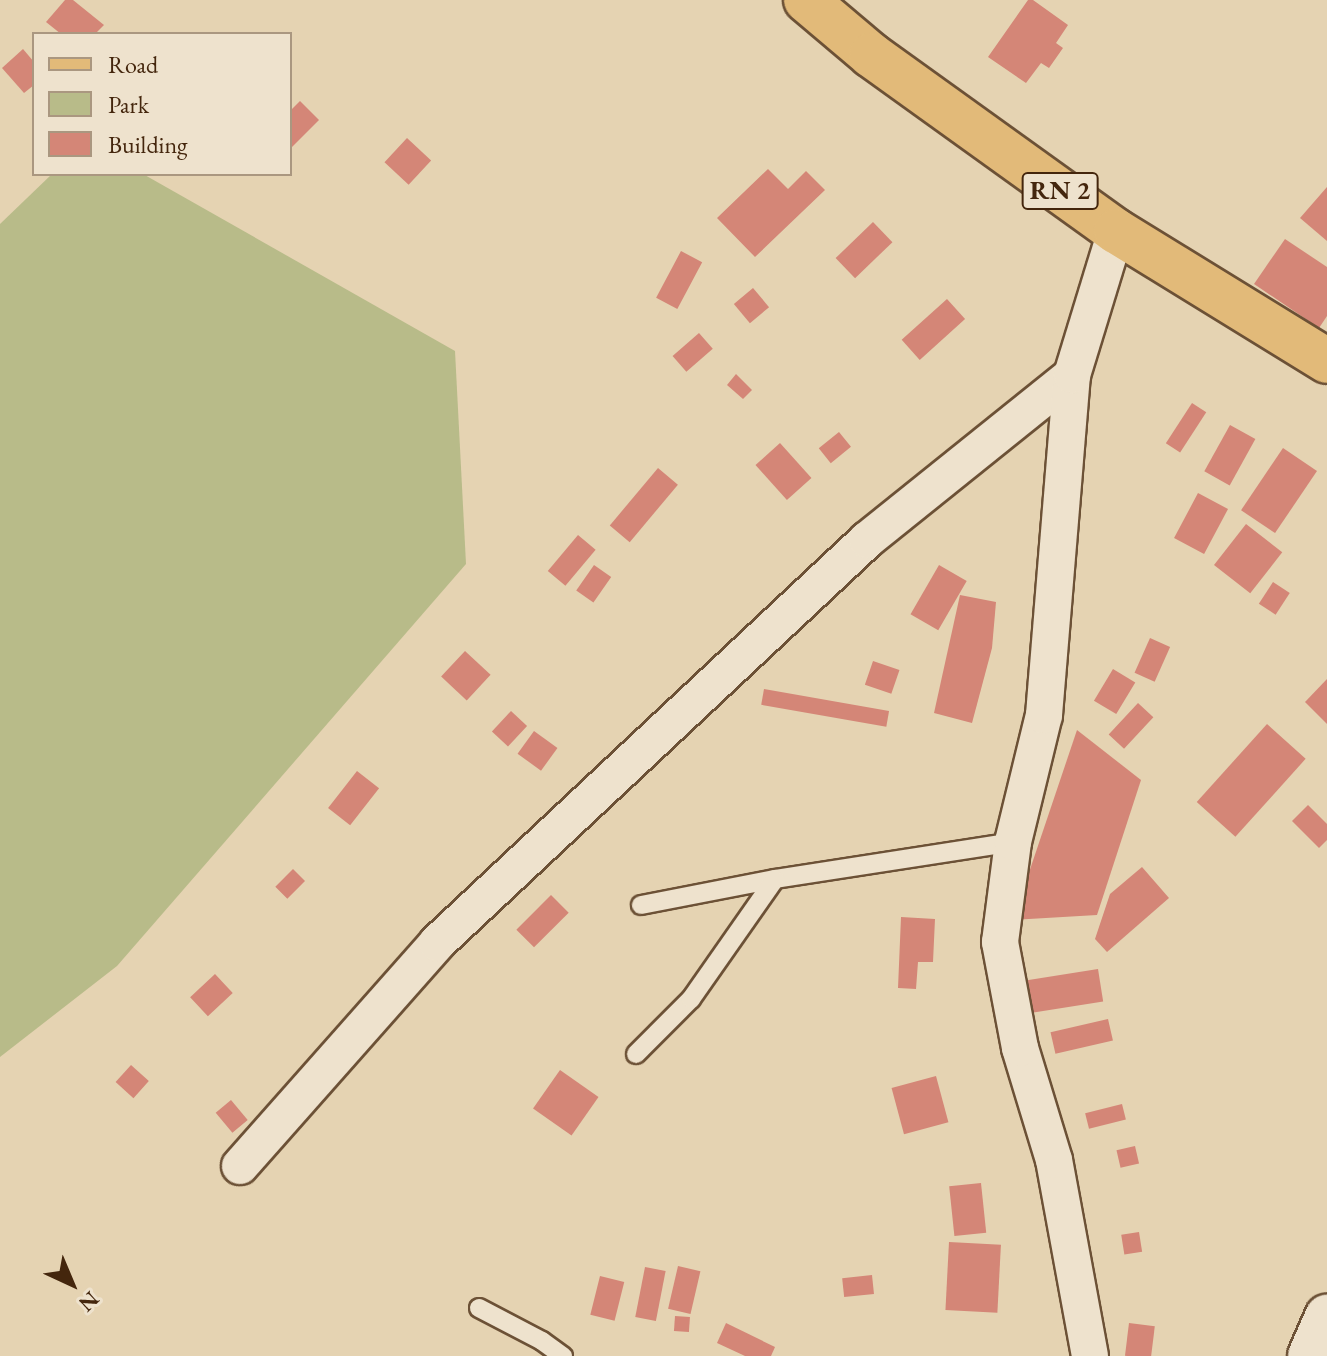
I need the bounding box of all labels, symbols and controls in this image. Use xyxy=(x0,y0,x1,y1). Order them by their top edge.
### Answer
legend xyxy=(32,32,292,176)
text: Road xyxy=(108,49,158,80)
text: Park xyxy=(108,89,149,120)
text: Building xyxy=(108,129,188,160)
road number: RN 2 xyxy=(1020,169,1100,213)
north arrow xyxy=(32,1244,112,1324)
text: N xyxy=(73,1285,105,1318)

